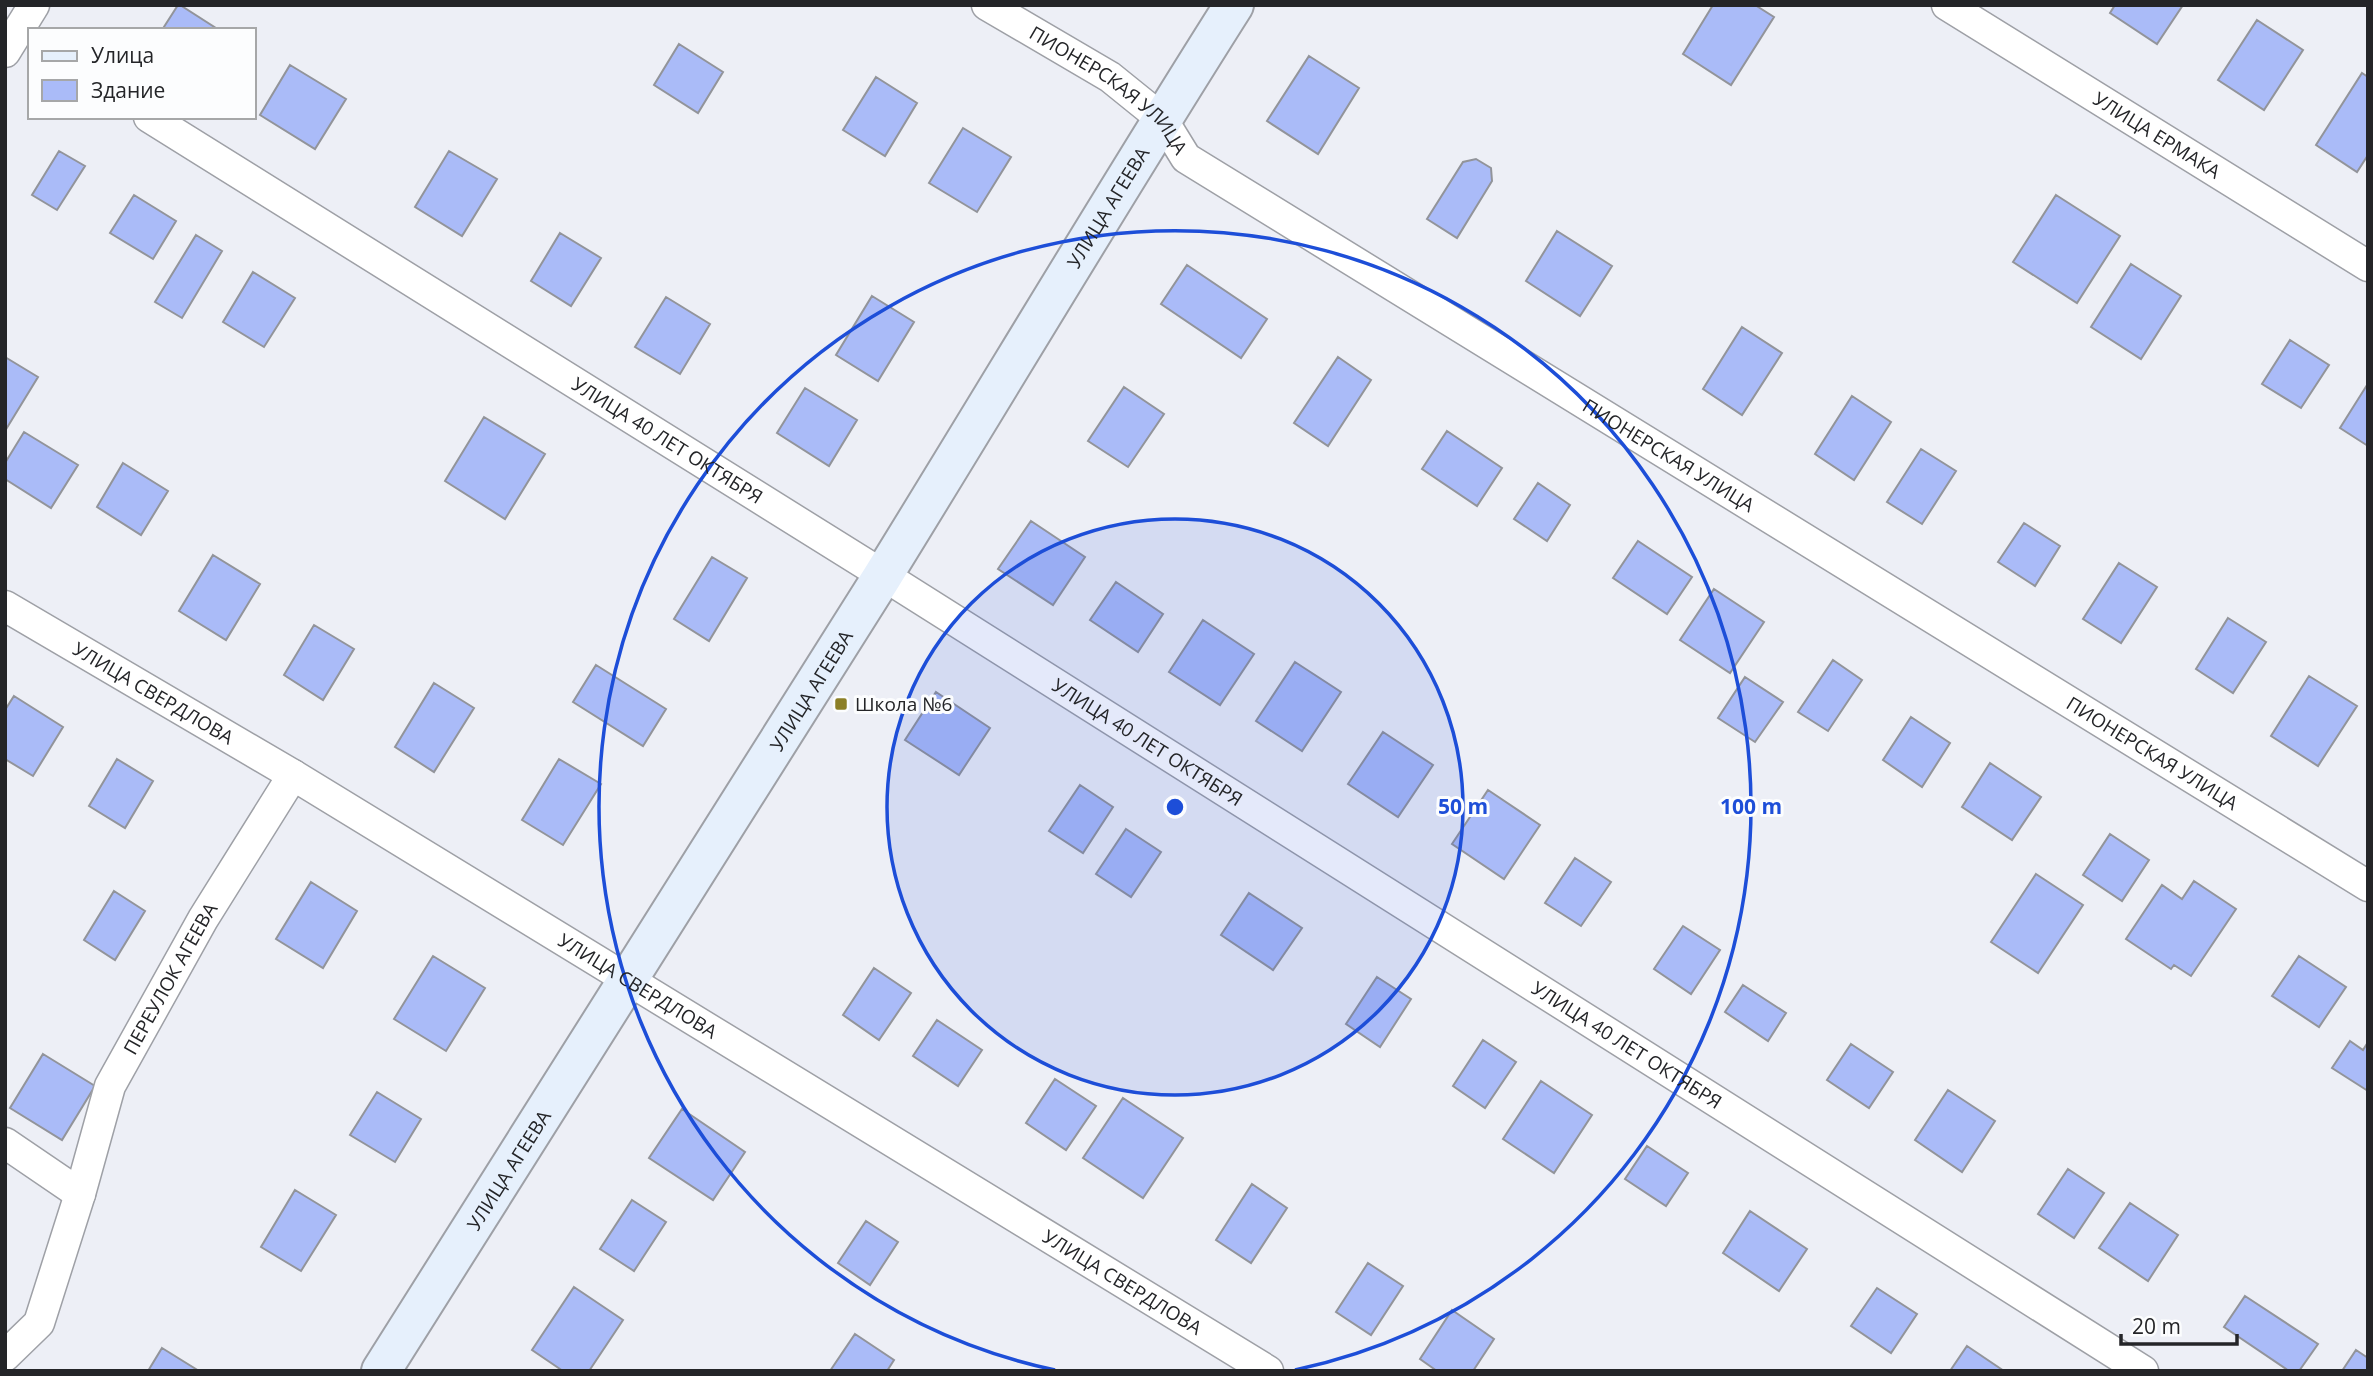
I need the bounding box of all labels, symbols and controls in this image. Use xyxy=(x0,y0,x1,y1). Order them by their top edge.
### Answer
street label: ПИОНЕРСКАЯ УЛИЦА xyxy=(1025,20,1194,159)
legend xyxy=(28,28,256,119)
text: Улица xyxy=(91,41,154,69)
text: Здание xyxy=(91,76,165,104)
street label: УЛИЦА ЕРМАКА xyxy=(2088,86,2225,184)
street label: УЛИЦА АГЕЕВА xyxy=(1061,142,1155,273)
street label: УЛИЦА 40 ЛЕТ ОКТЯБРЯ xyxy=(567,371,768,510)
street label: ПИОНЕРСКАЯ УЛИЦА xyxy=(1578,392,1759,518)
street label: УЛИЦА АГЕЕВА xyxy=(764,625,859,756)
street label: УЛИЦА СВЕРДЛОВА xyxy=(68,636,238,750)
street label: УЛИЦА 40 ЛЕТ ОКТЯБРЯ xyxy=(1047,672,1248,812)
street label: ПИОНЕРСКАЯ УЛИЦА xyxy=(2062,690,2243,816)
place label: Школа №6 xyxy=(855,691,952,717)
marker: Школа №6 xyxy=(833,696,849,712)
text: 50 m xyxy=(1438,792,1488,820)
text: 100 m xyxy=(1720,792,1782,820)
centre of rings xyxy=(1163,795,1187,819)
street label: ПЕРЕУЛОК АГЕЕВА xyxy=(117,898,223,1059)
street label: УЛИЦА СВЕРДЛОВА xyxy=(553,927,722,1044)
street label: УЛИЦА 40 ЛЕТ ОКТЯБРЯ xyxy=(1527,975,1727,1115)
street label: УЛИЦА АГЕЕВА xyxy=(461,1105,557,1235)
street label: УЛИЦА СВЕРДЛОВА xyxy=(1038,1223,1207,1341)
scale bar xyxy=(2121,1302,2236,1346)
text: 20 m xyxy=(2132,1312,2181,1340)

